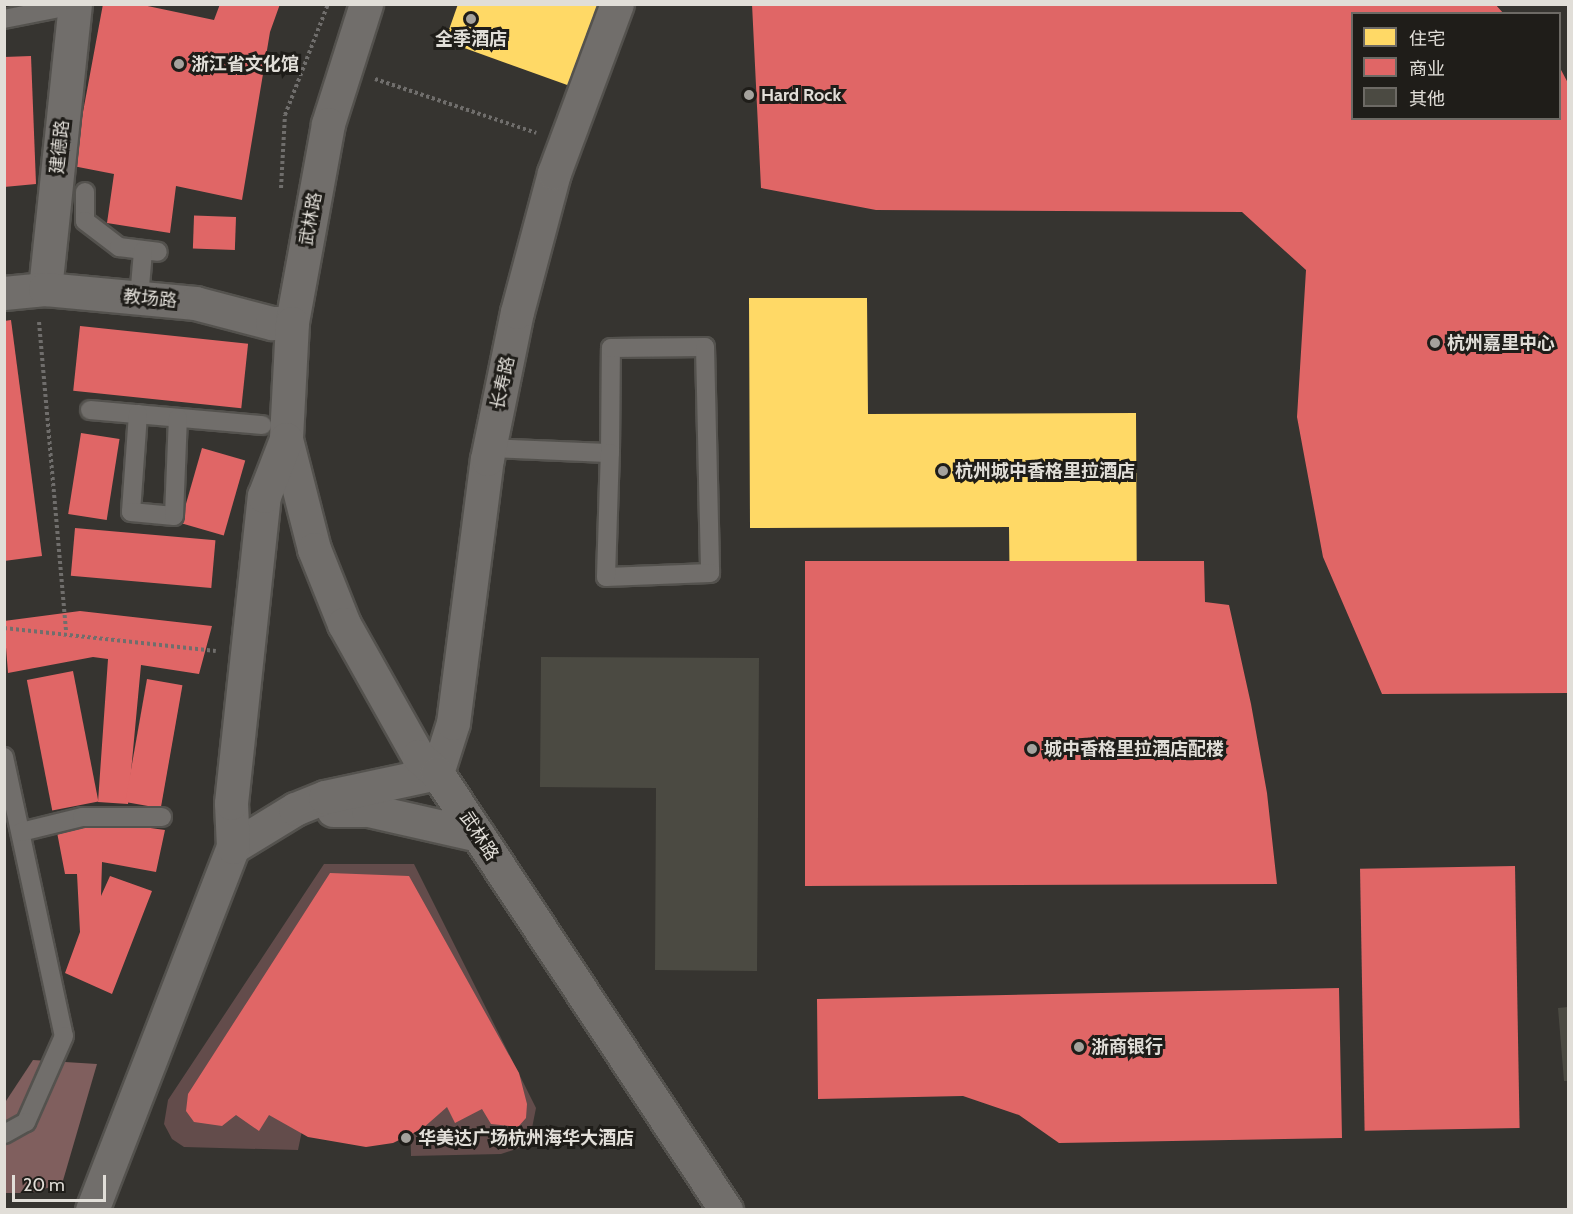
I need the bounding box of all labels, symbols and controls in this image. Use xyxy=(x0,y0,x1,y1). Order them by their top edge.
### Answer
marker: 全季酒店 xyxy=(464,12,478,26)
legend xyxy=(1351,12,1561,120)
place label: 全季酒店 xyxy=(435,28,507,50)
text: 住宅 xyxy=(1409,28,1445,50)
place label: 浙江省文化馆 xyxy=(191,53,299,75)
marker: 浙江省文化馆 xyxy=(172,57,186,71)
text: 商业 xyxy=(1409,58,1445,80)
place label: Hard Rock xyxy=(761,84,841,106)
marker: Hard Rock xyxy=(742,88,756,102)
text: 其他 xyxy=(1409,88,1445,110)
street label: 建德路 xyxy=(46,119,74,175)
street label: 武林路 xyxy=(296,191,326,247)
street label: 教场路 xyxy=(122,286,178,312)
place label: 杭州嘉里中心 xyxy=(1447,332,1555,354)
marker: 杭州嘉里中心 xyxy=(1428,336,1442,350)
street label: 长寿路 xyxy=(487,354,519,412)
place label: 杭州城中香格里拉酒店 xyxy=(955,460,1135,482)
marker: 杭州城中香格里拉酒店 xyxy=(936,464,950,478)
place label: 城中香格里拉酒店配楼 xyxy=(1044,738,1224,760)
marker: 城中香格里拉酒店配楼 xyxy=(1025,742,1039,756)
street label: 武林路 xyxy=(455,807,503,865)
place label: 浙商银行 xyxy=(1091,1036,1163,1058)
marker: 浙商银行 xyxy=(1072,1040,1086,1054)
place label: 华美达广场杭州海华大酒店 xyxy=(418,1127,634,1149)
marker: 华美达广场杭州海华大酒店 xyxy=(399,1131,413,1145)
scale bar xyxy=(15,1163,110,1201)
text: 20 m xyxy=(23,1174,65,1196)

